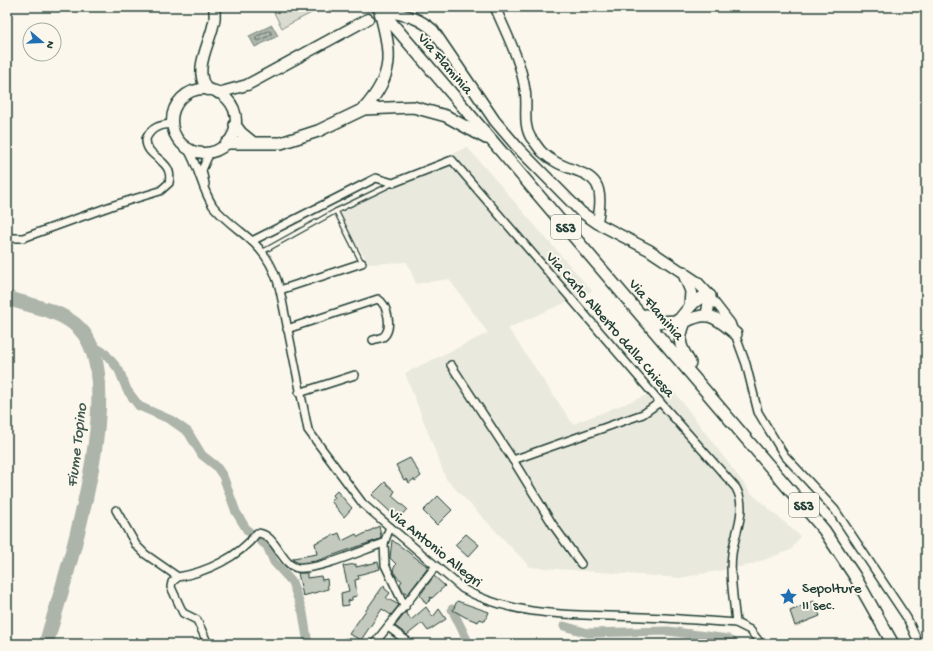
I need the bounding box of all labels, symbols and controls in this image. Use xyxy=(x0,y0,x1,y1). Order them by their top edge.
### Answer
north arrow xyxy=(22,22,62,62)
street label: Via Flaminia xyxy=(412,29,476,99)
text: N xyxy=(43,39,56,50)
road number: SS3 xyxy=(551,215,581,239)
street label: Via Carlo Alberto dalla Chiesa xyxy=(541,248,678,402)
street label: Via Flaminia xyxy=(623,275,687,345)
water label: Fiume Topino xyxy=(64,402,93,488)
road number: SS3 xyxy=(789,493,819,517)
street label: Via Antonio Allegri xyxy=(383,505,485,592)
place label: Sepolture II sec. xyxy=(802,580,862,615)
place icon: Sepolture II sec. xyxy=(779,586,799,606)

